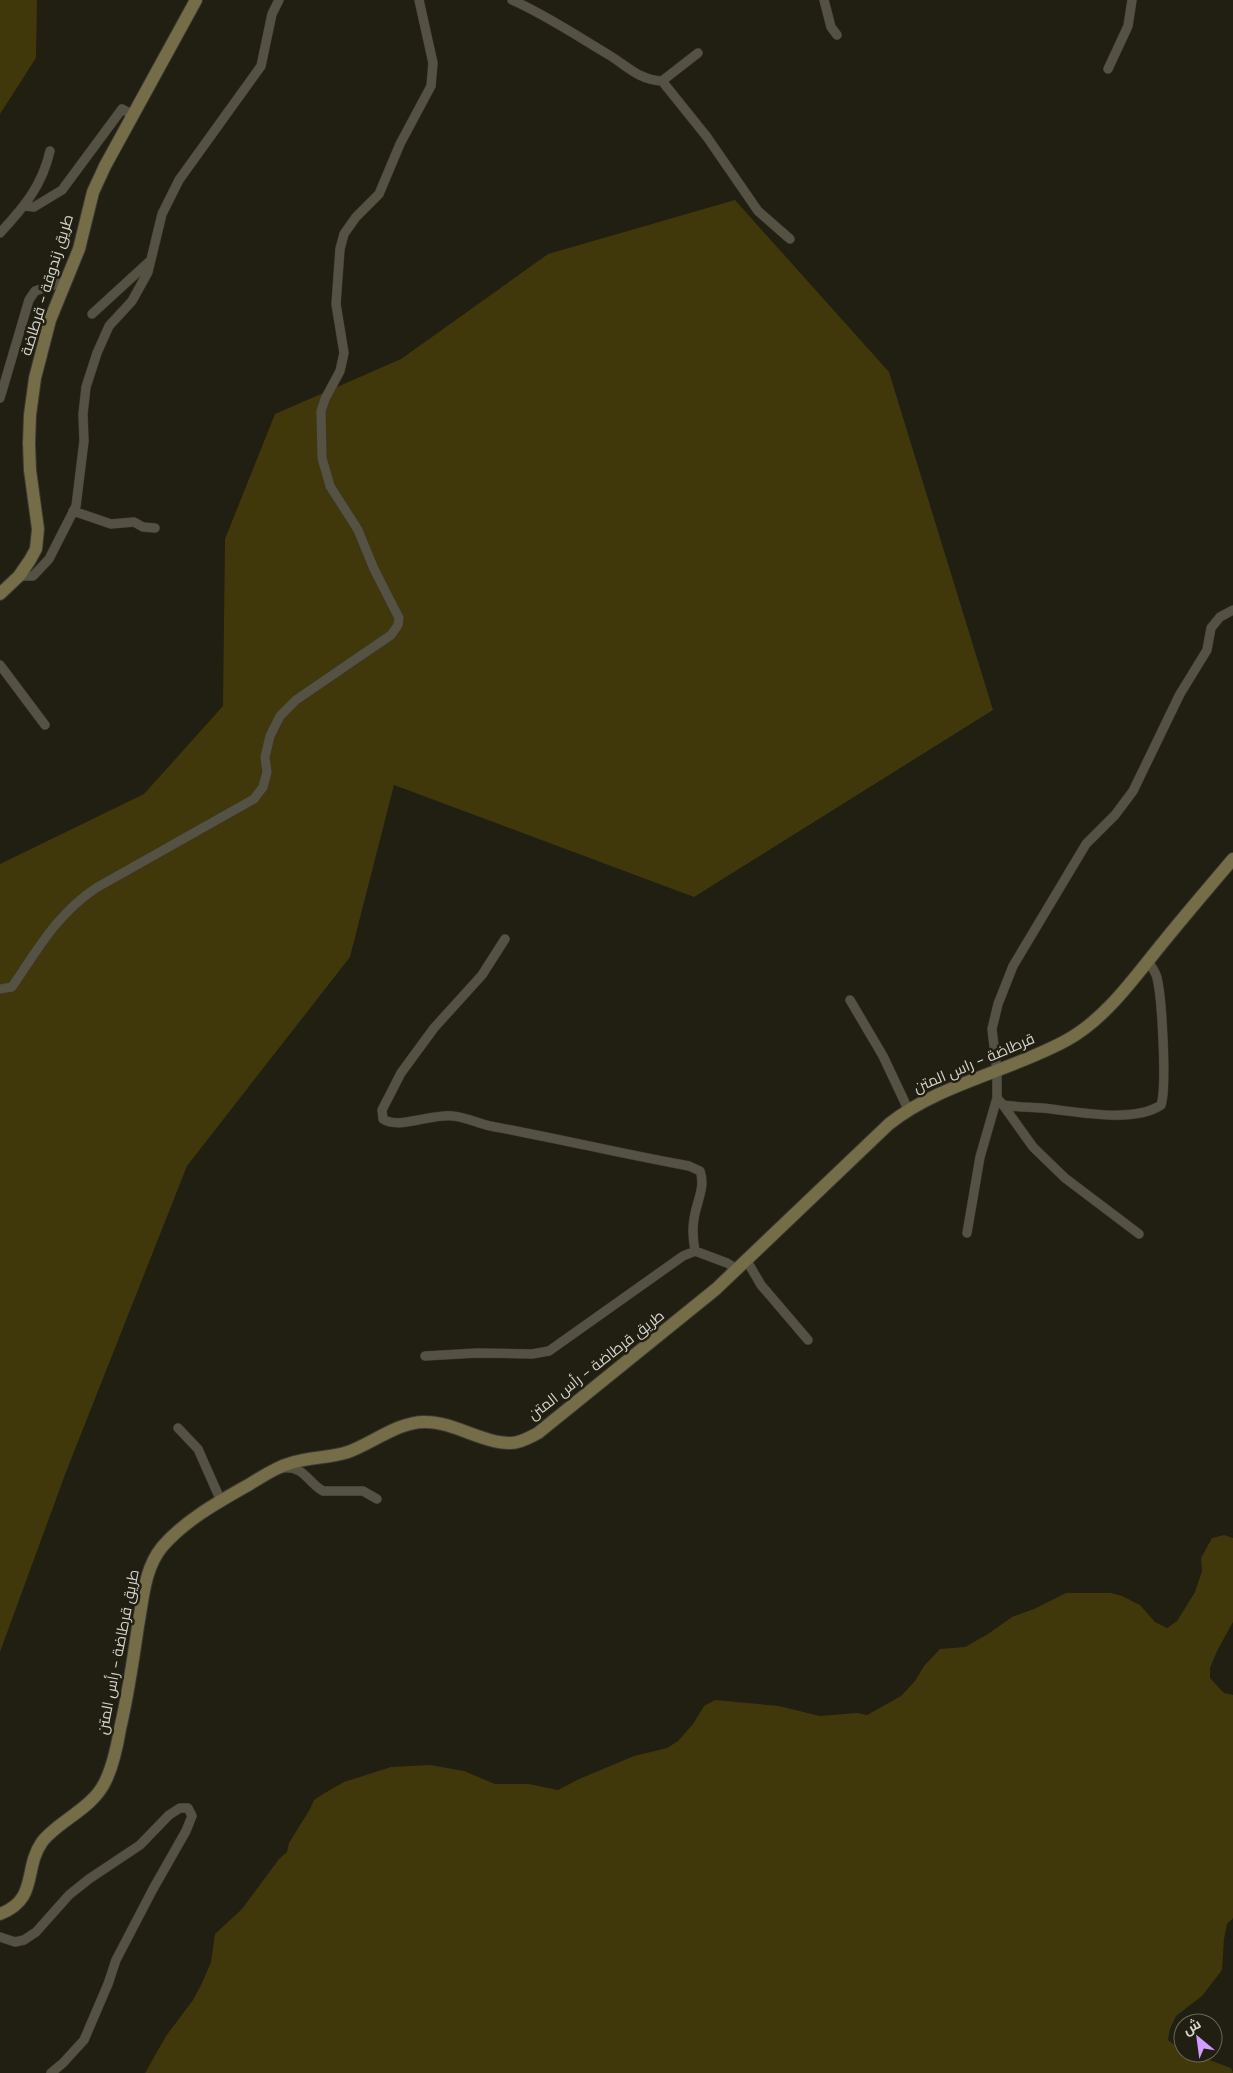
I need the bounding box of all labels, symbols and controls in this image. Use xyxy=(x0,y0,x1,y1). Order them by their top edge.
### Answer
street label: طريق زندوقة - قرطاضة xyxy=(16,212,78,358)
street label: قرطاضة - راس المتن xyxy=(910,1028,1038,1098)
street label: طريق قرطاضة - رأس المتن xyxy=(524,1305,668,1425)
street label: طريق قرطاضة - رأس المتن xyxy=(92,1568,144,1736)
north arrow xyxy=(1173,2013,1223,2063)
text: ش xyxy=(1179,2014,1204,2039)

